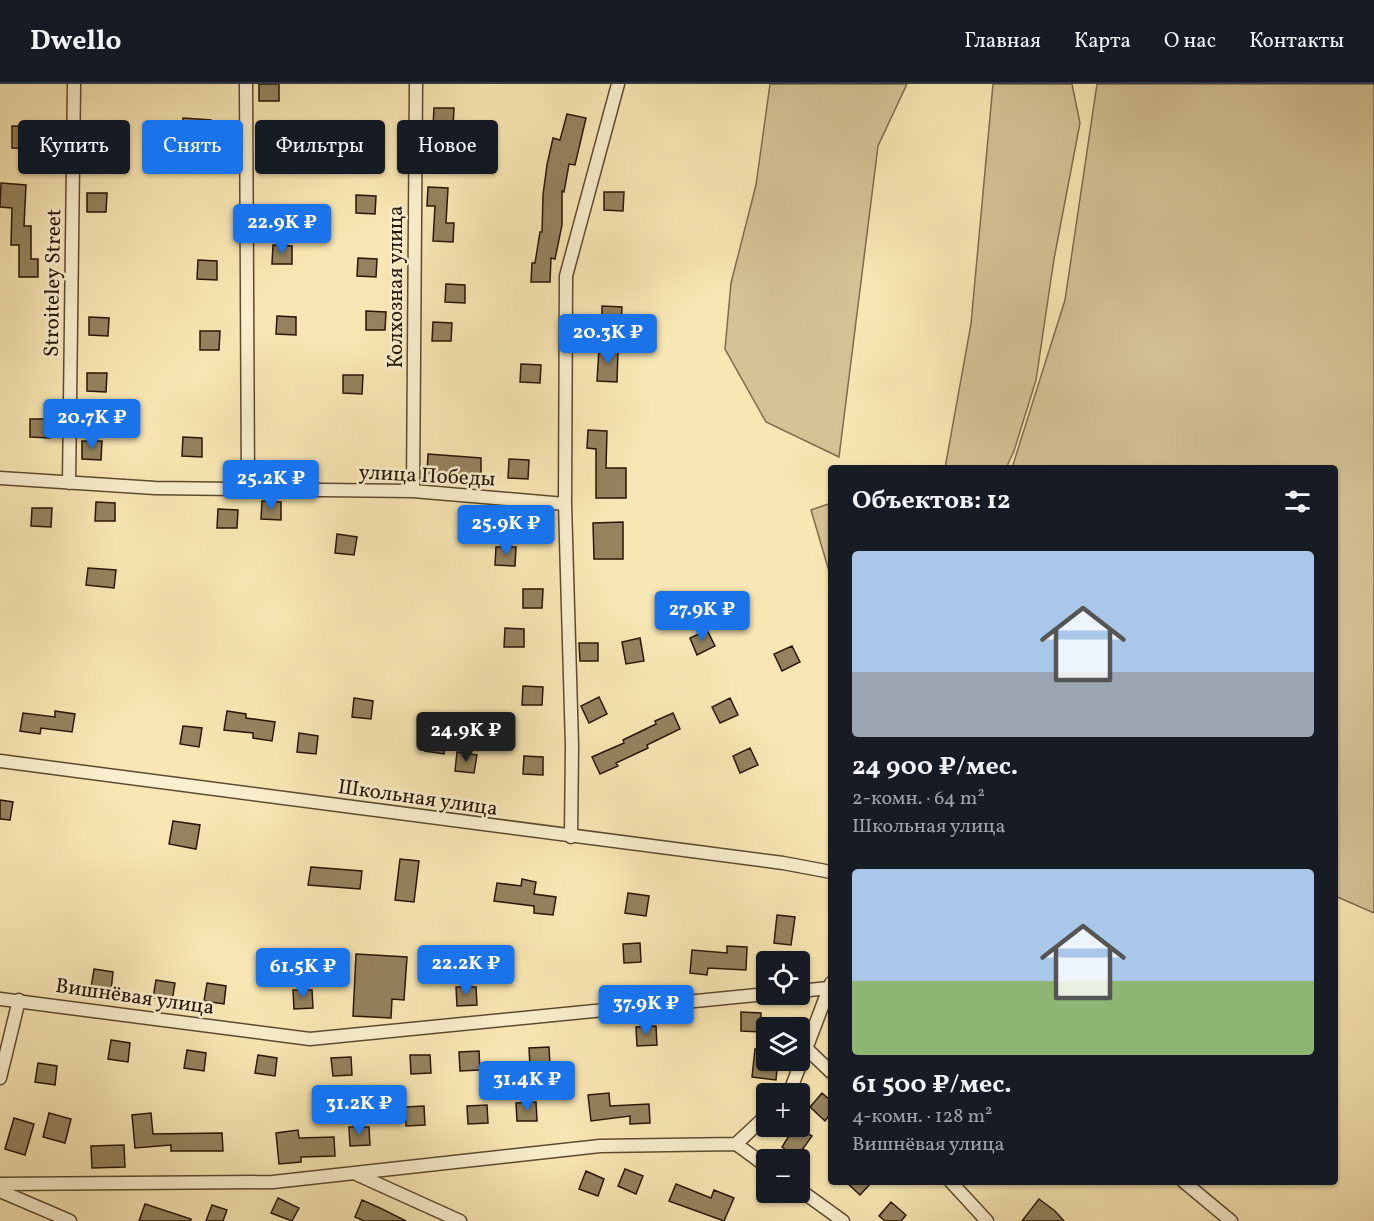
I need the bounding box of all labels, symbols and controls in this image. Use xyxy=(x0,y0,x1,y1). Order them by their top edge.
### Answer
text: Dwello xyxy=(30,22,122,61)
text: Главная xyxy=(964,27,1041,56)
text: Карта xyxy=(1074,27,1131,56)
text: О нас xyxy=(1164,27,1216,56)
text: Контакты xyxy=(1249,27,1344,56)
chip: Купить xyxy=(18,120,130,174)
chip: Снять xyxy=(142,120,243,174)
chip: Фильтры xyxy=(255,120,385,174)
chip: Новое xyxy=(397,120,498,174)
pin: 22.9K ₽ xyxy=(227,204,337,255)
street label: Колхозная улица xyxy=(382,205,411,369)
street label: Stroiteley Street xyxy=(38,209,69,357)
text: 22.9K ₽ xyxy=(247,209,317,237)
pin: 20.3K ₽ xyxy=(553,314,663,365)
text: 20.3K ₽ xyxy=(573,319,643,347)
pin: 20.7K ₽ xyxy=(37,399,147,450)
text: 20.7K ₽ xyxy=(57,404,127,432)
street label: улица Победы xyxy=(358,458,496,495)
pin: 25.2K ₽ xyxy=(216,460,326,511)
text: 25.2K ₽ xyxy=(237,465,305,493)
text: Объектов: 12 xyxy=(852,483,1010,519)
icon: filters xyxy=(1281,485,1314,518)
pin: 25.9K ₽ xyxy=(451,505,561,556)
text: 25.9K ₽ xyxy=(472,510,540,538)
icon: home xyxy=(1029,590,1137,698)
pin: 27.9K ₽ xyxy=(647,591,757,642)
text: 27.9K ₽ xyxy=(669,596,735,624)
pin: 24.9K ₽ xyxy=(411,712,521,763)
text: 24.9K ₽ xyxy=(430,717,502,745)
text: 24 900 ₽/мес. xyxy=(852,749,1018,785)
street label: Школьная улица xyxy=(336,773,500,824)
text: 2-комн. · 64 m² xyxy=(852,785,985,813)
text: Школьная улица xyxy=(852,813,1005,841)
icon: home xyxy=(1029,908,1137,1016)
pin: 22.2K ₽ xyxy=(411,945,521,996)
pin: 61.5K ₽ xyxy=(248,948,358,999)
text: 22.2K ₽ xyxy=(431,950,501,978)
map controls xyxy=(756,951,810,1203)
button: locate xyxy=(756,951,810,1005)
text: 61.5K ₽ xyxy=(270,953,336,981)
street label: Вишнёвая улица xyxy=(53,972,216,1023)
pin: 37.9K ₽ xyxy=(591,985,701,1036)
text: 37.9K ₽ xyxy=(613,990,679,1018)
button: layers xyxy=(756,1017,810,1071)
pin: 31.4K ₽ xyxy=(472,1061,582,1112)
text: 31.4K ₽ xyxy=(493,1066,561,1094)
text: 61 500 ₽/мес. xyxy=(852,1067,1012,1103)
button: + xyxy=(756,1083,810,1137)
pin: 31.2K ₽ xyxy=(304,1085,414,1136)
text: 31.2K ₽ xyxy=(326,1090,392,1118)
text: 4-комн. · 128 m² xyxy=(852,1103,993,1131)
text: Вишнёвая улица xyxy=(852,1131,1005,1159)
button: − xyxy=(756,1149,810,1203)

